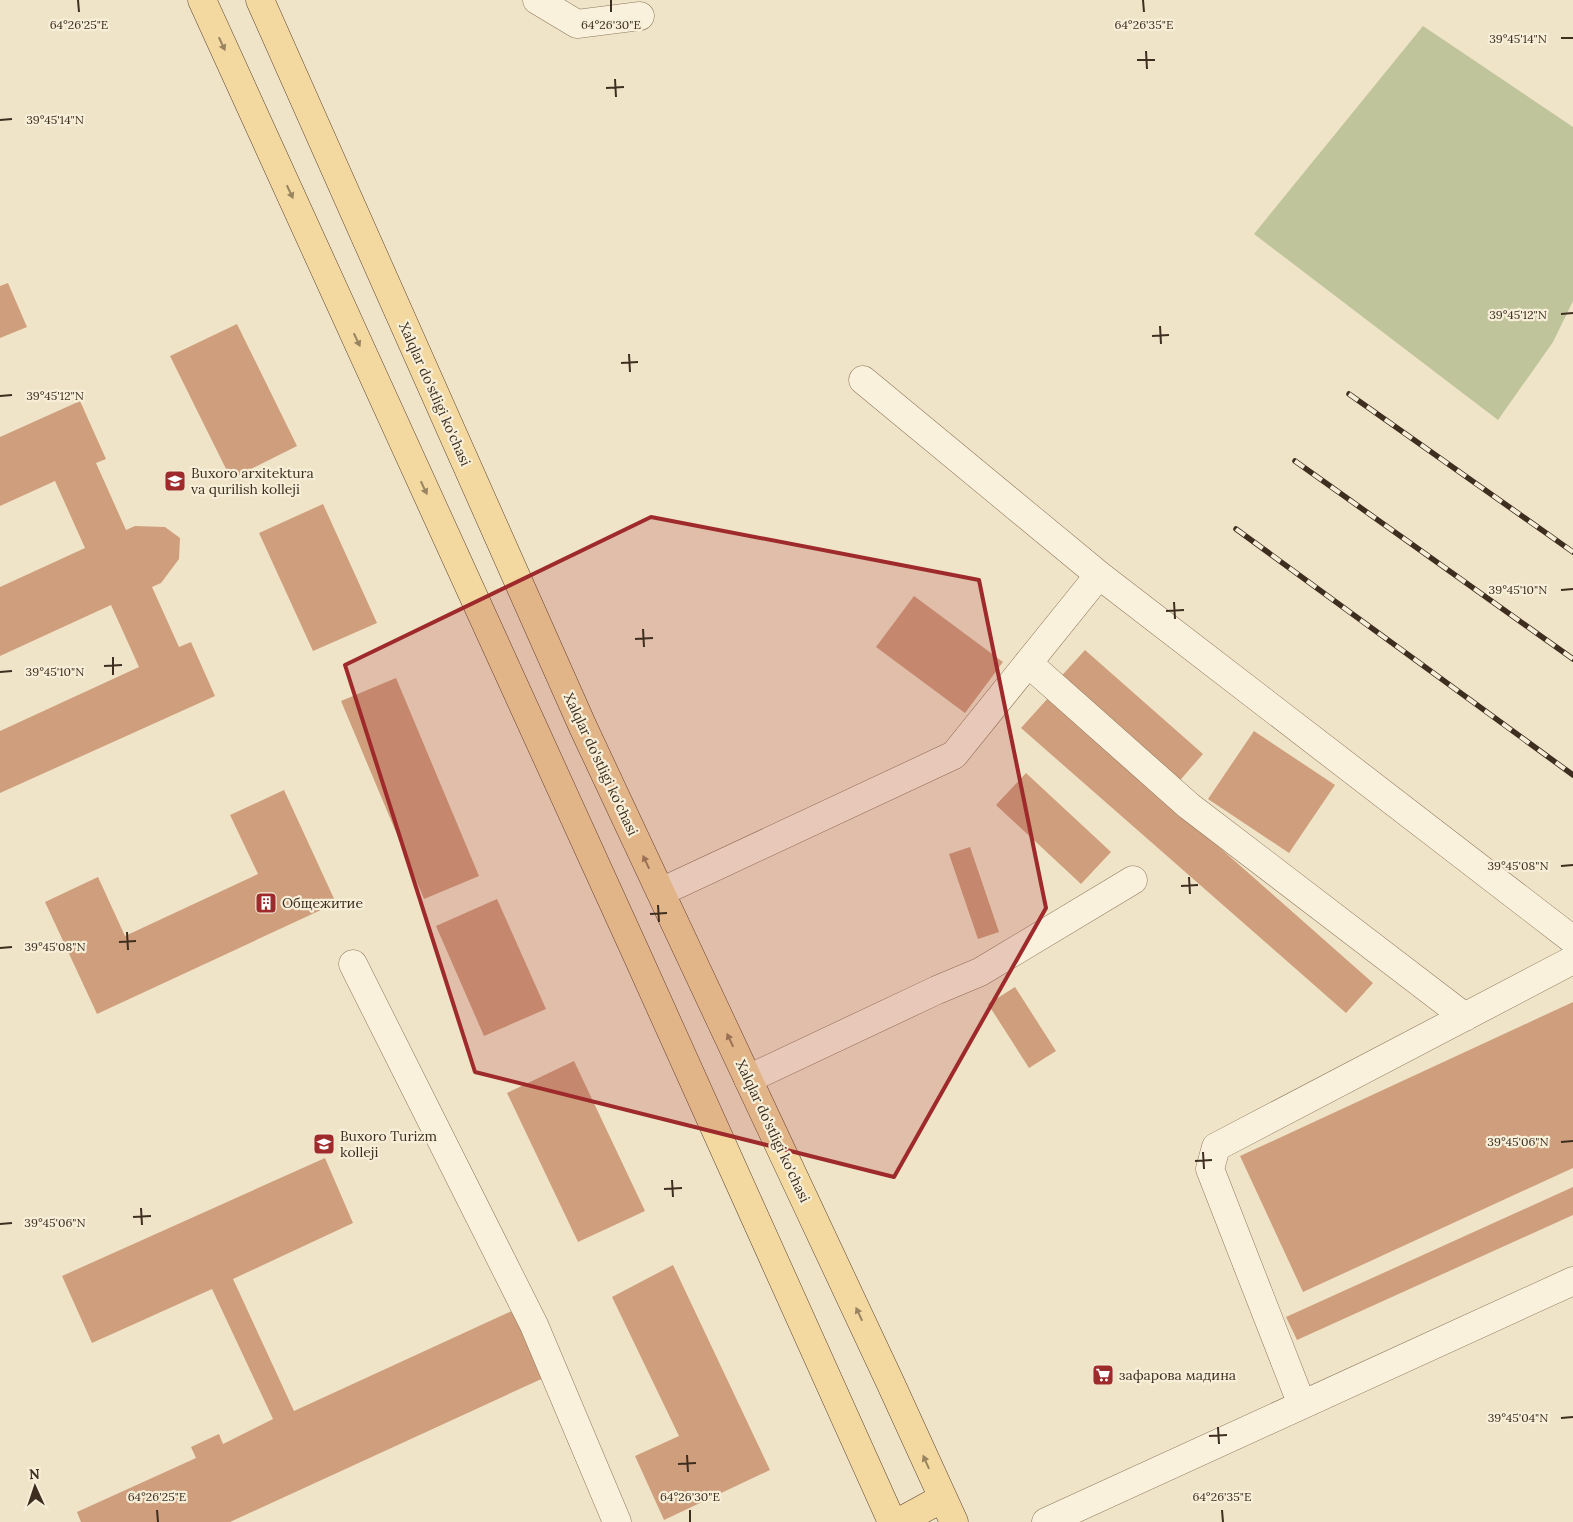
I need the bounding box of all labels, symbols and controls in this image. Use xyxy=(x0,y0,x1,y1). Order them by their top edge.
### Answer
text: 64°26'25"E xyxy=(50,17,108,32)
text: 64°26'30"E xyxy=(581,17,641,32)
text: 64°26'35"E xyxy=(1115,17,1173,32)
text: 39°45'14"N xyxy=(1489,31,1547,46)
one-way arrow xyxy=(219,37,227,51)
text: 39°45'14"N xyxy=(26,112,84,127)
one-way arrow xyxy=(286,185,294,199)
text: 39°45'12"N xyxy=(1489,307,1547,322)
street label: Xalqlar do'stligi ko'chasi xyxy=(395,319,475,469)
one-way arrow xyxy=(353,333,361,347)
text: 39°45'12"N xyxy=(26,388,84,403)
place label: Buxoro arxitektura va qurilish kolleji xyxy=(191,464,314,498)
school or university icon: Buxoro arxitektura va qurilish kolleji xyxy=(163,469,187,493)
one-way arrow xyxy=(421,481,429,495)
text: 39°45'10"N xyxy=(1489,582,1547,597)
text: 39°45'10"N xyxy=(26,664,84,679)
street label: Xalqlar do'stligi ko'chasi xyxy=(560,690,642,838)
one-way arrow xyxy=(642,854,651,869)
text: 39°45'08"N xyxy=(1487,858,1549,873)
building icon: Общежитие xyxy=(254,891,278,915)
place label: Общежитие xyxy=(282,894,363,912)
text: 39°45'08"N xyxy=(24,939,86,954)
one-way arrow xyxy=(726,1033,734,1047)
street label: Xalqlar do'stligi ko'chasi xyxy=(732,1057,814,1205)
place label: Buxoro Turizm kolleji xyxy=(340,1127,438,1161)
school or university icon: Buxoro Turizm kolleji xyxy=(312,1132,336,1156)
text: 39°45'06"N xyxy=(1487,1134,1549,1149)
text: 39°45'06"N xyxy=(24,1215,86,1230)
one-way arrow xyxy=(854,1307,862,1321)
supermarket icon: зафарова мадина xyxy=(1091,1363,1115,1387)
place label: зафарова мадина xyxy=(1119,1366,1236,1384)
text: 39°45'04"N xyxy=(1488,1410,1548,1425)
one-way arrow xyxy=(922,1455,930,1469)
north arrow xyxy=(10,1462,60,1512)
text: N xyxy=(28,1465,40,1483)
text: 64°26'25"E xyxy=(128,1489,186,1504)
text: 64°26'30"E xyxy=(660,1489,720,1504)
text: 64°26'35"E xyxy=(1193,1489,1251,1504)

